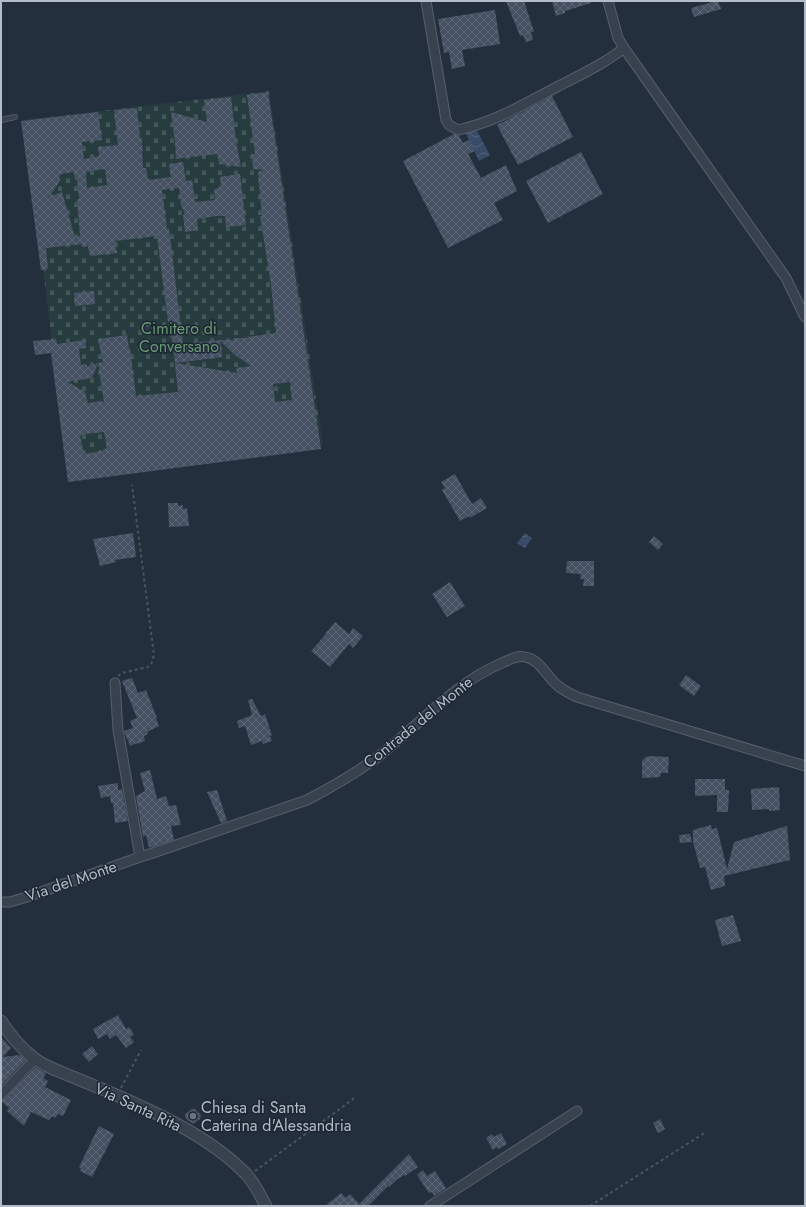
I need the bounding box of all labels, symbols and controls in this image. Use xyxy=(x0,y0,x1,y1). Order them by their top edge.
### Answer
park label: Cimitero di Conversano xyxy=(139,317,219,358)
street label: Contrada del Monte xyxy=(358,671,478,773)
street label: Via del Monte xyxy=(22,855,120,907)
street label: Via Santa Rita xyxy=(91,1077,185,1137)
place label: Chiesa di Santa Caterina d'Alessandria xyxy=(201,1096,352,1137)
marker: Chiesa di Santa Caterina d'Alessandria xyxy=(188,1111,198,1121)

